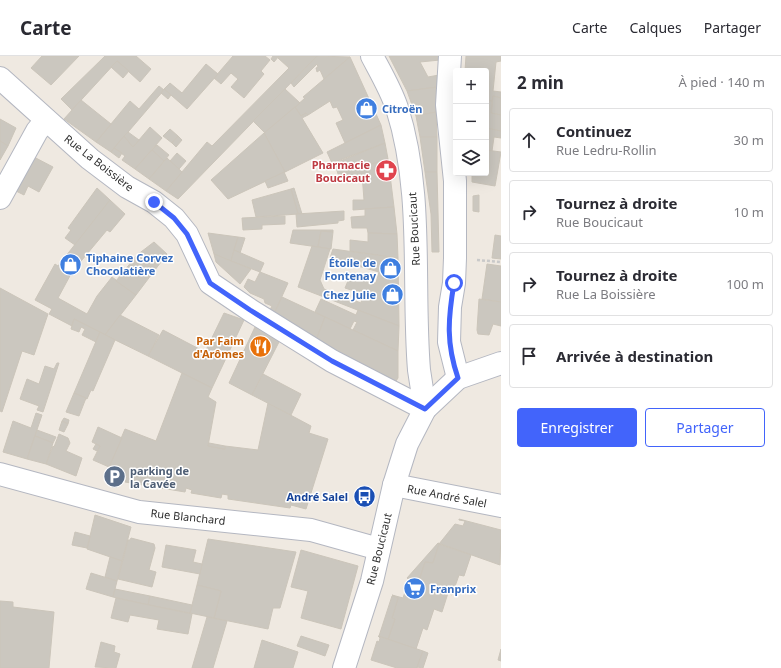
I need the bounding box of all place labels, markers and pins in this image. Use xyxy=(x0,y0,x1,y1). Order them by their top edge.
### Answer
shop icon: Citroën xyxy=(354,96,380,122)
place label: Citroën xyxy=(382,101,422,116)
place label: Pharmacie Boucicaut xyxy=(312,157,370,185)
pharmacy icon: Pharmacie Boucicaut xyxy=(373,158,399,184)
place label: Tiphaine Corvez Chocolatière xyxy=(86,250,174,278)
shop icon: Tiphaine Corvez Chocolatière xyxy=(58,251,84,277)
place label: Étoile de Fontenay xyxy=(325,255,377,283)
shop icon: Étoile de Fontenay xyxy=(378,256,404,282)
shop icon: Chez Julie xyxy=(379,282,405,308)
place label: Chez Julie xyxy=(323,287,376,302)
place label: Par Faim d'Arômes xyxy=(193,333,244,361)
restaurant icon: Par Faim d'Arômes xyxy=(247,334,273,360)
place label: parking de la Cavée xyxy=(130,463,189,491)
parking icon: parking de la Cavée xyxy=(102,464,128,490)
bus stop icon: André Salel xyxy=(351,484,377,510)
place label: André Salel xyxy=(286,489,348,504)
supermarket icon: Franprix xyxy=(401,576,427,602)
place label: Franprix xyxy=(430,581,477,596)

